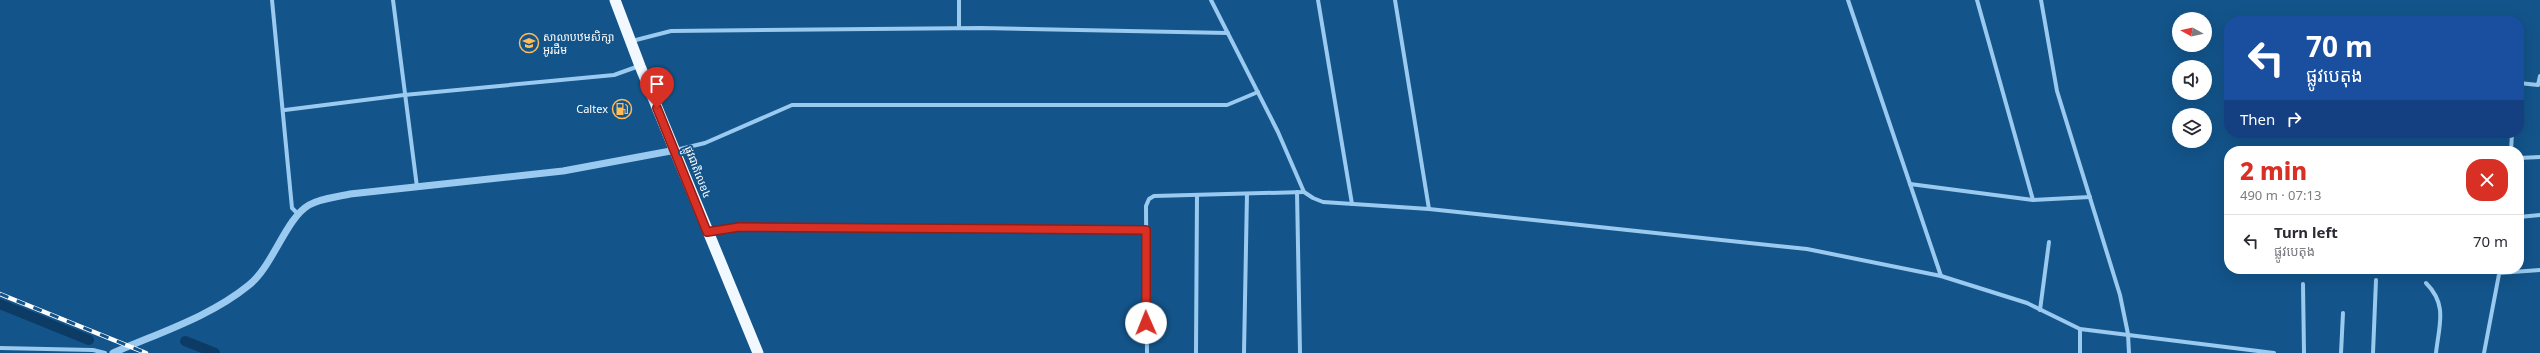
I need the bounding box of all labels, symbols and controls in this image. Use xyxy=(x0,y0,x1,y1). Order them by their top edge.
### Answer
north arrow xyxy=(2172,12,2212,52)
map controls xyxy=(2172,12,2212,148)
text: 70 m xyxy=(2306,27,2373,65)
place label: សាលាបឋមសិក្សា អូរដឹម xyxy=(543,29,614,57)
school or university icon: សាលាបឋមសិក្សា អូរដឹម xyxy=(518,32,540,54)
icon: left xyxy=(2240,32,2292,84)
button: sound xyxy=(2172,60,2212,100)
text: ផ្លូវបេតុង xyxy=(2306,63,2363,87)
pin xyxy=(640,67,674,108)
icon: arrive xyxy=(646,73,668,95)
fuel station icon: Caltex xyxy=(611,98,633,120)
place label: Caltex xyxy=(576,101,608,116)
button: layers xyxy=(2172,108,2212,148)
icon: right xyxy=(2283,108,2305,130)
text: Then xyxy=(2240,109,2275,129)
street label: ផ្លូវជាតិលេខ៤ xyxy=(679,143,715,201)
text: 2 min xyxy=(2240,154,2307,187)
button: close xyxy=(2466,159,2508,201)
text: 490 m · 07:13 xyxy=(2240,186,2321,204)
text: Turn left xyxy=(2274,222,2338,242)
icon: left xyxy=(2240,230,2262,252)
text: 70 m xyxy=(2473,231,2508,251)
text: ផ្លូវបេតុង xyxy=(2274,242,2315,260)
position arrow xyxy=(1125,302,1167,344)

